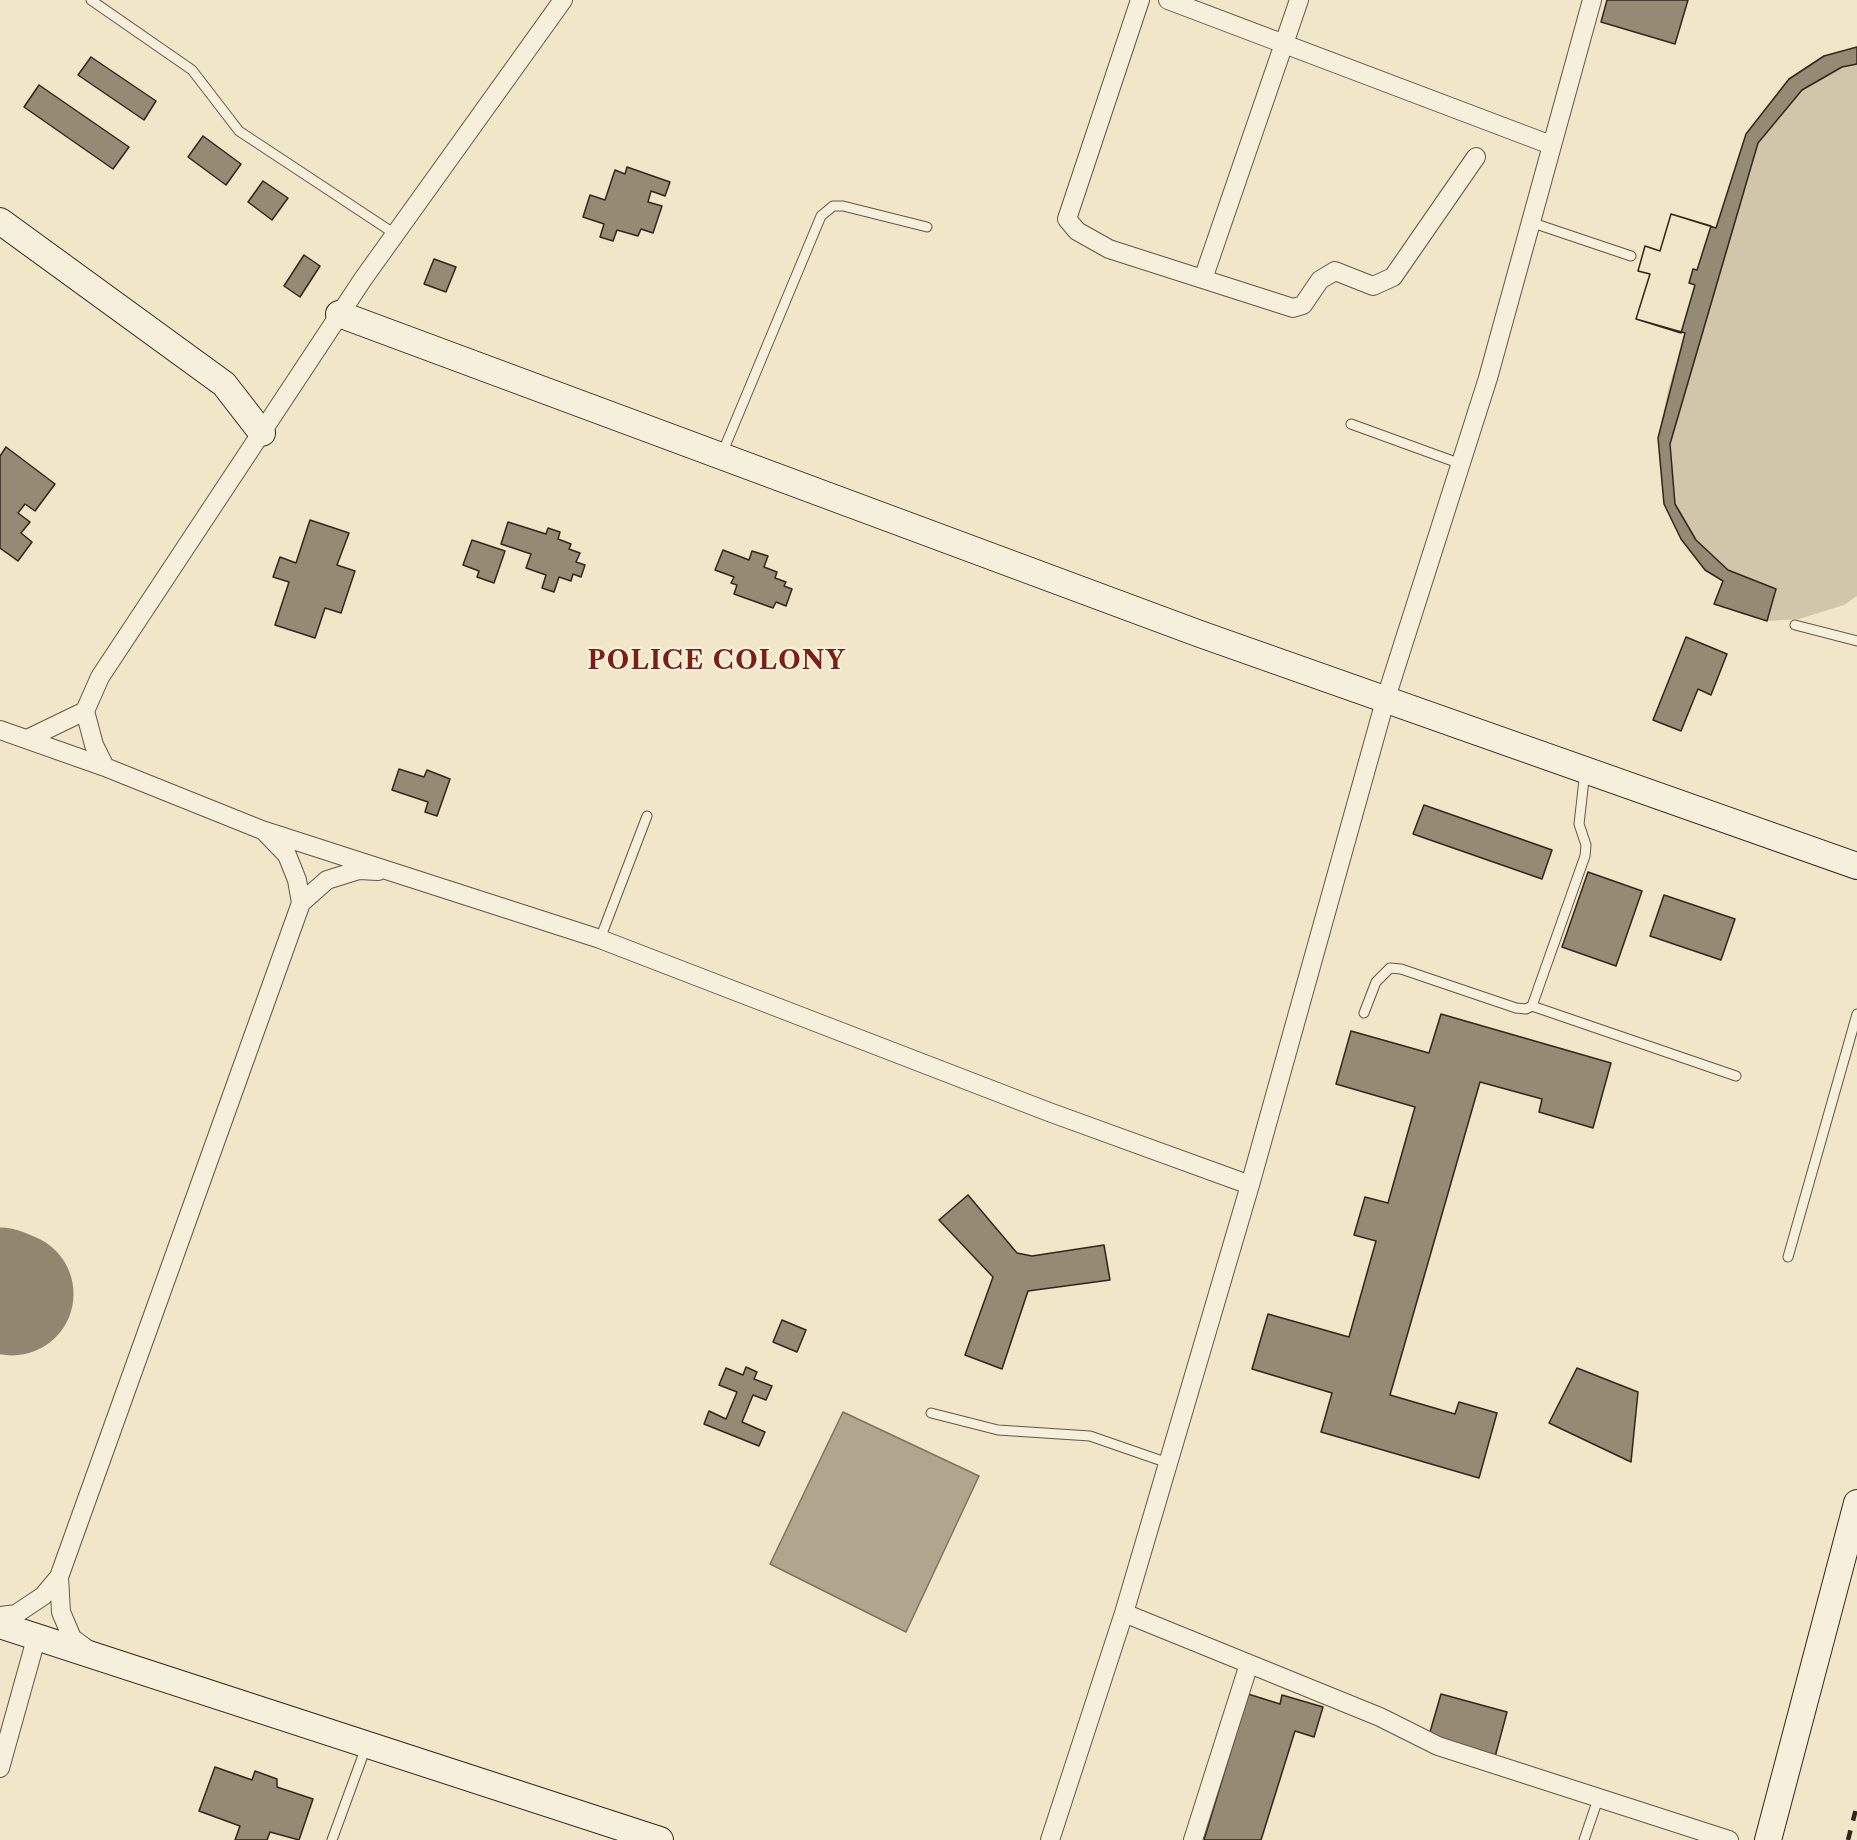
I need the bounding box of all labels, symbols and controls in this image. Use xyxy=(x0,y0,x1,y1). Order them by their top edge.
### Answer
district label: POLICE COLONY xyxy=(588,645,846,677)

